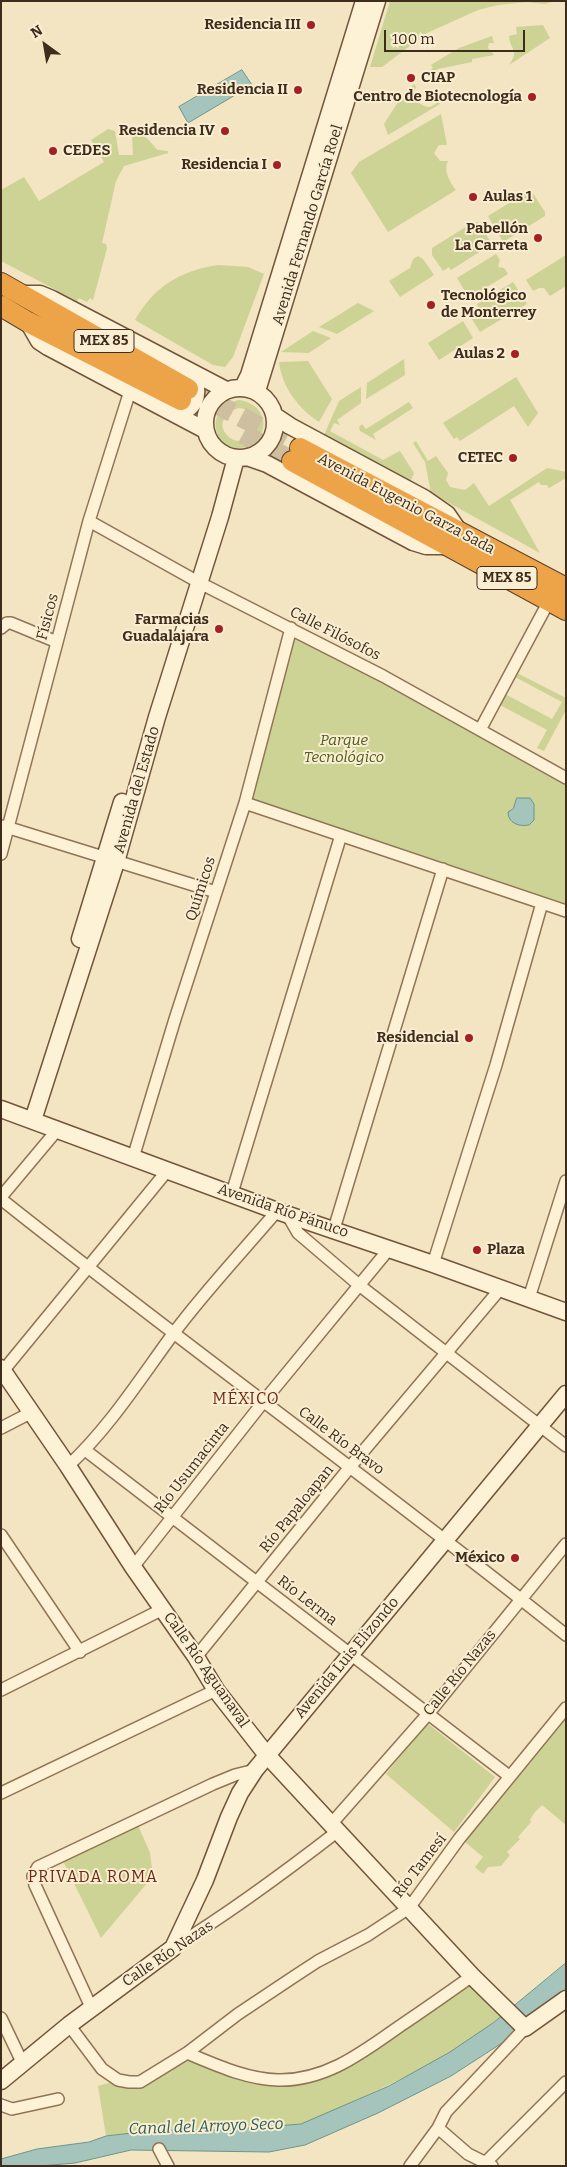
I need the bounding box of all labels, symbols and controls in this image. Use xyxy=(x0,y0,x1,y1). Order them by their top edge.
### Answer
place label: Residencia III xyxy=(204,16,301,34)
marker: Residencia III xyxy=(305,19,317,31)
north arrow xyxy=(20,20,70,70)
scale bar xyxy=(387,20,528,52)
text: N xyxy=(28,22,46,42)
text: 100 m xyxy=(392,30,435,48)
place label: CIAP xyxy=(421,69,455,87)
marker: CIAP xyxy=(405,72,417,84)
place label: Residencia II xyxy=(197,81,288,99)
marker: Residencia II xyxy=(292,84,304,96)
place label: Centro de Biotecnología xyxy=(353,88,522,106)
marker: Centro de Biotecnología xyxy=(526,91,538,103)
place label: Residencia IV xyxy=(119,122,215,140)
street label: Avenida Fernando García Roel xyxy=(269,123,347,327)
marker: Residencia IV xyxy=(219,125,231,137)
place label: CEDES xyxy=(63,142,110,160)
marker: CEDES xyxy=(47,145,59,157)
place label: Residencia I xyxy=(181,156,267,174)
marker: Residencia I xyxy=(271,159,283,171)
place label: Aulas 1 xyxy=(483,188,532,206)
marker: Aulas 1 xyxy=(467,191,479,203)
place label: Pabellón La Carreta xyxy=(455,220,528,255)
marker: Pabellón La Carreta xyxy=(532,232,544,244)
place label: Tecnológico de Monterrey xyxy=(441,287,536,322)
marker: Tecnológico de Monterrey xyxy=(425,299,437,311)
road number: MEX 85 xyxy=(74,330,134,352)
place label: Aulas 2 xyxy=(454,345,505,363)
marker: Aulas 2 xyxy=(509,348,521,360)
place label: CETEC xyxy=(458,449,503,467)
street label: Avenida Eugenio Garza Sada xyxy=(314,450,498,558)
marker: CETEC xyxy=(507,452,519,464)
road number: MEX 85 xyxy=(477,566,537,590)
street label: Físicos xyxy=(33,592,63,642)
street label: Calle Filósofos xyxy=(287,603,383,665)
place label: Farmacias Guadalajara xyxy=(122,611,209,646)
marker: Farmacias Guadalajara xyxy=(213,623,225,635)
street label: Avenida del Estado xyxy=(110,724,164,856)
park label: Parque Tecnológico xyxy=(304,732,384,767)
street label: Químicos xyxy=(182,854,220,924)
place label: Residencial xyxy=(377,1029,459,1047)
marker: Residencial xyxy=(463,1032,475,1044)
street label: Avenida Río Pánuco xyxy=(215,1180,351,1242)
place label: Plaza xyxy=(487,1241,525,1259)
marker: Plaza xyxy=(471,1244,483,1256)
district label: MÉXICO xyxy=(211,1390,281,1410)
street label: Calle Río Bravo xyxy=(295,1403,387,1479)
street label: Río Usumacinta xyxy=(151,1419,233,1517)
street label: Río Papaloapan xyxy=(256,1462,338,1556)
place label: México xyxy=(455,1549,505,1567)
marker: México xyxy=(509,1552,521,1564)
street label: Río Lerma xyxy=(273,1572,341,1630)
street label: Avenida Luis Elizondo xyxy=(291,1594,403,1722)
street label: Calle Río Aguanaval xyxy=(159,1609,253,1731)
street label: Calle Río Nazas xyxy=(420,1626,500,1720)
street label: Río Tamesí xyxy=(389,1830,451,1902)
district label: PRIVADA ROMA xyxy=(26,1868,160,1888)
street label: Calle Río Nazas xyxy=(119,1917,217,1991)
water label: Canal del Arroyo Seco xyxy=(128,2115,284,2139)

